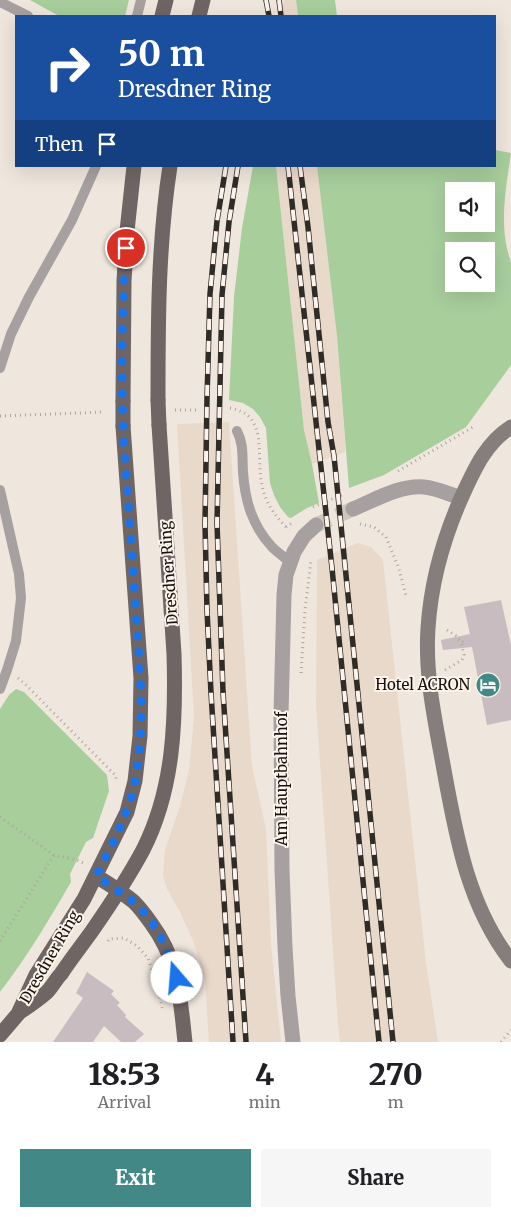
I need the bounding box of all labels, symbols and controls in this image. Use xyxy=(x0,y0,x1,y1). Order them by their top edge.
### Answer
text: 50 m xyxy=(118,32,205,76)
icon: right xyxy=(35,35,100,100)
text: Dresdner Ring xyxy=(118,75,271,103)
icon: arrive xyxy=(93,130,121,158)
text: Then xyxy=(35,132,83,156)
map controls xyxy=(445,182,495,292)
button: sound xyxy=(445,182,495,232)
pin xyxy=(105,227,147,269)
icon: arrive xyxy=(112,234,140,262)
button: search xyxy=(445,242,495,292)
street label: Dresdner Ring xyxy=(155,520,182,626)
hotel icon: Hotel ACRON xyxy=(475,672,501,698)
place label: Hotel ACRON xyxy=(375,675,470,694)
street label: Am Hauptbahnhof xyxy=(272,711,291,847)
street label: Dresdner Ring xyxy=(15,907,84,1007)
position arrow xyxy=(150,951,202,1003)
text: 18:53 xyxy=(88,1055,161,1093)
text: 4 xyxy=(255,1055,274,1093)
text: 270 xyxy=(369,1055,423,1093)
text: Arrival xyxy=(98,1092,151,1112)
text: min xyxy=(249,1092,281,1112)
text: m xyxy=(388,1092,404,1112)
button: Exit xyxy=(20,1149,251,1207)
button: Share xyxy=(261,1149,491,1207)

